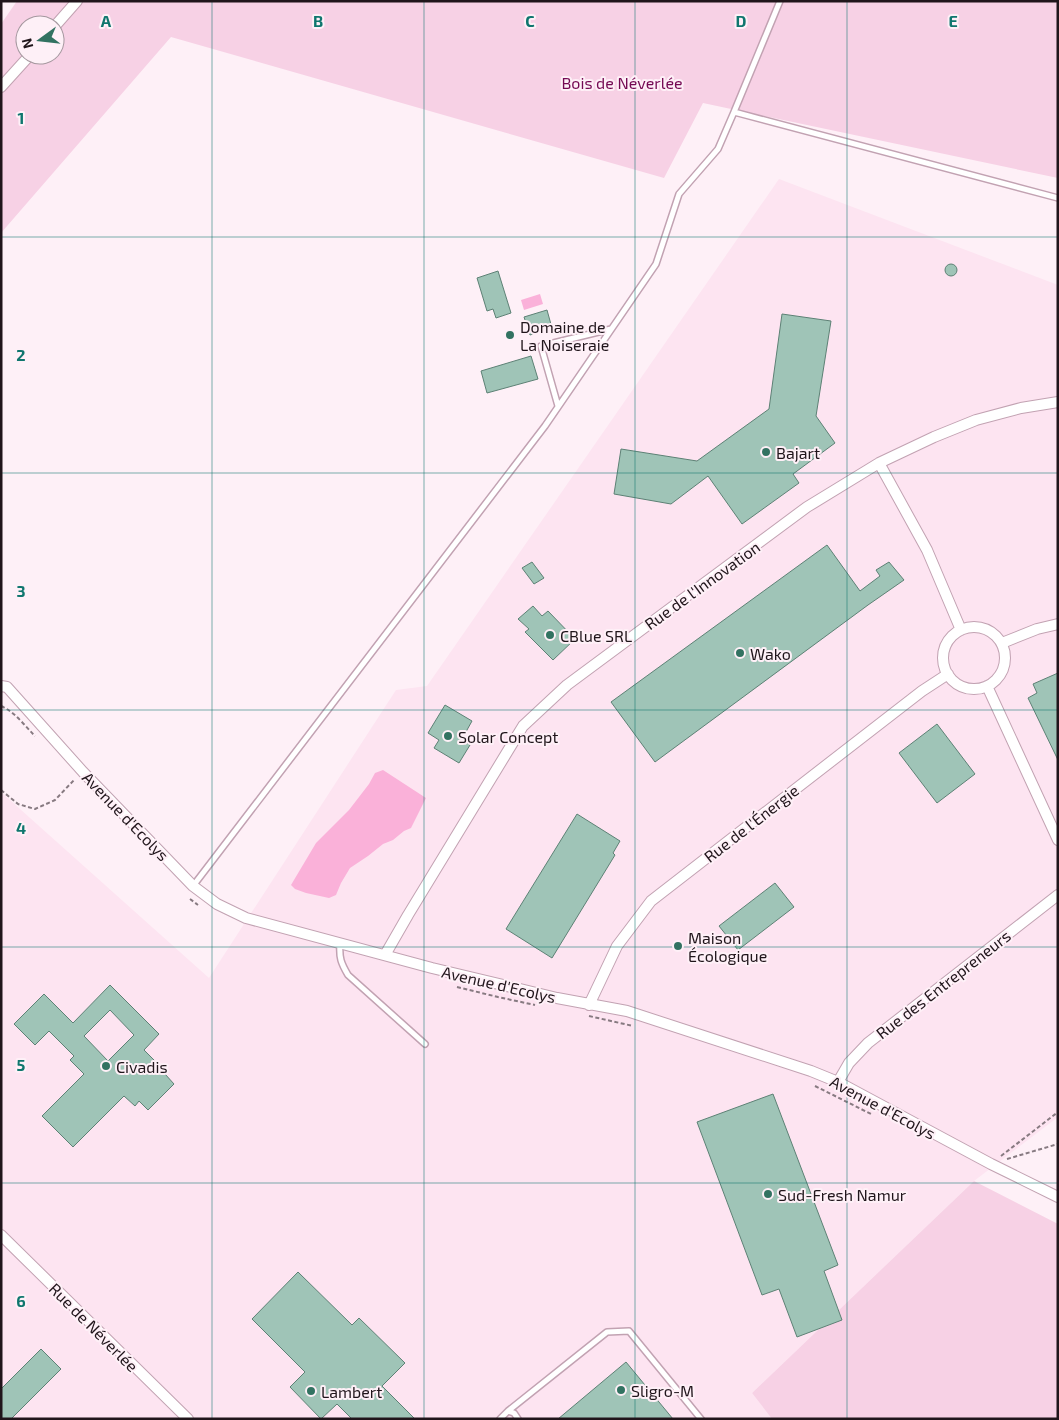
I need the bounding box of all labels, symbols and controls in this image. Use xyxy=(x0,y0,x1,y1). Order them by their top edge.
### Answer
text: A xyxy=(101,11,112,30)
text: B xyxy=(313,11,323,30)
text: C xyxy=(525,11,535,30)
text: D xyxy=(736,11,747,30)
text: E xyxy=(948,11,958,30)
north arrow xyxy=(15,15,65,65)
text: N xyxy=(17,36,36,51)
park label: Bois de Néverlée xyxy=(561,73,683,92)
text: 1 xyxy=(18,108,24,127)
place label: Domaine de La Noiseraie xyxy=(520,317,609,354)
marker: Domaine de La Noiseraie xyxy=(504,329,516,341)
text: 2 xyxy=(16,345,26,364)
place label: Bajart xyxy=(776,443,820,463)
marker: Bajart xyxy=(760,446,772,458)
street label: Rue de l'Innovation xyxy=(641,537,763,633)
text: 3 xyxy=(16,581,26,600)
place label: CBlue SRL xyxy=(560,626,632,645)
marker: CBlue SRL xyxy=(544,629,556,641)
place label: Wako xyxy=(750,644,791,663)
marker: Wako xyxy=(734,647,746,659)
place label: Solar Concept xyxy=(458,727,558,746)
marker: Solar Concept xyxy=(442,730,454,742)
street label: Avenue d'Ecolys xyxy=(79,768,173,864)
street label: Rue de l'Énergie xyxy=(700,780,802,866)
text: 4 xyxy=(16,818,26,837)
street label: Rue des Entrepreneurs xyxy=(872,926,1014,1042)
place label: Maison Écologique xyxy=(688,928,767,965)
marker: Maison Écologique xyxy=(672,940,684,952)
street label: Avenue d'Ecolys xyxy=(440,962,558,1006)
text: 5 xyxy=(17,1055,26,1074)
place label: Civadis xyxy=(116,1057,168,1076)
marker: Civadis xyxy=(100,1060,112,1072)
street label: Avenue d'Ecolys xyxy=(827,1071,939,1143)
place label: Sud-Fresh Namur xyxy=(778,1185,907,1204)
marker: Sud-Fresh Namur xyxy=(762,1188,774,1200)
street label: Rue de Néverlée xyxy=(46,1279,142,1375)
text: 6 xyxy=(16,1291,26,1310)
place label: Sligro-M xyxy=(631,1381,694,1400)
place label: Lambert xyxy=(321,1382,382,1401)
marker: Sligro-M xyxy=(615,1384,627,1396)
marker: Lambert xyxy=(305,1385,317,1397)

